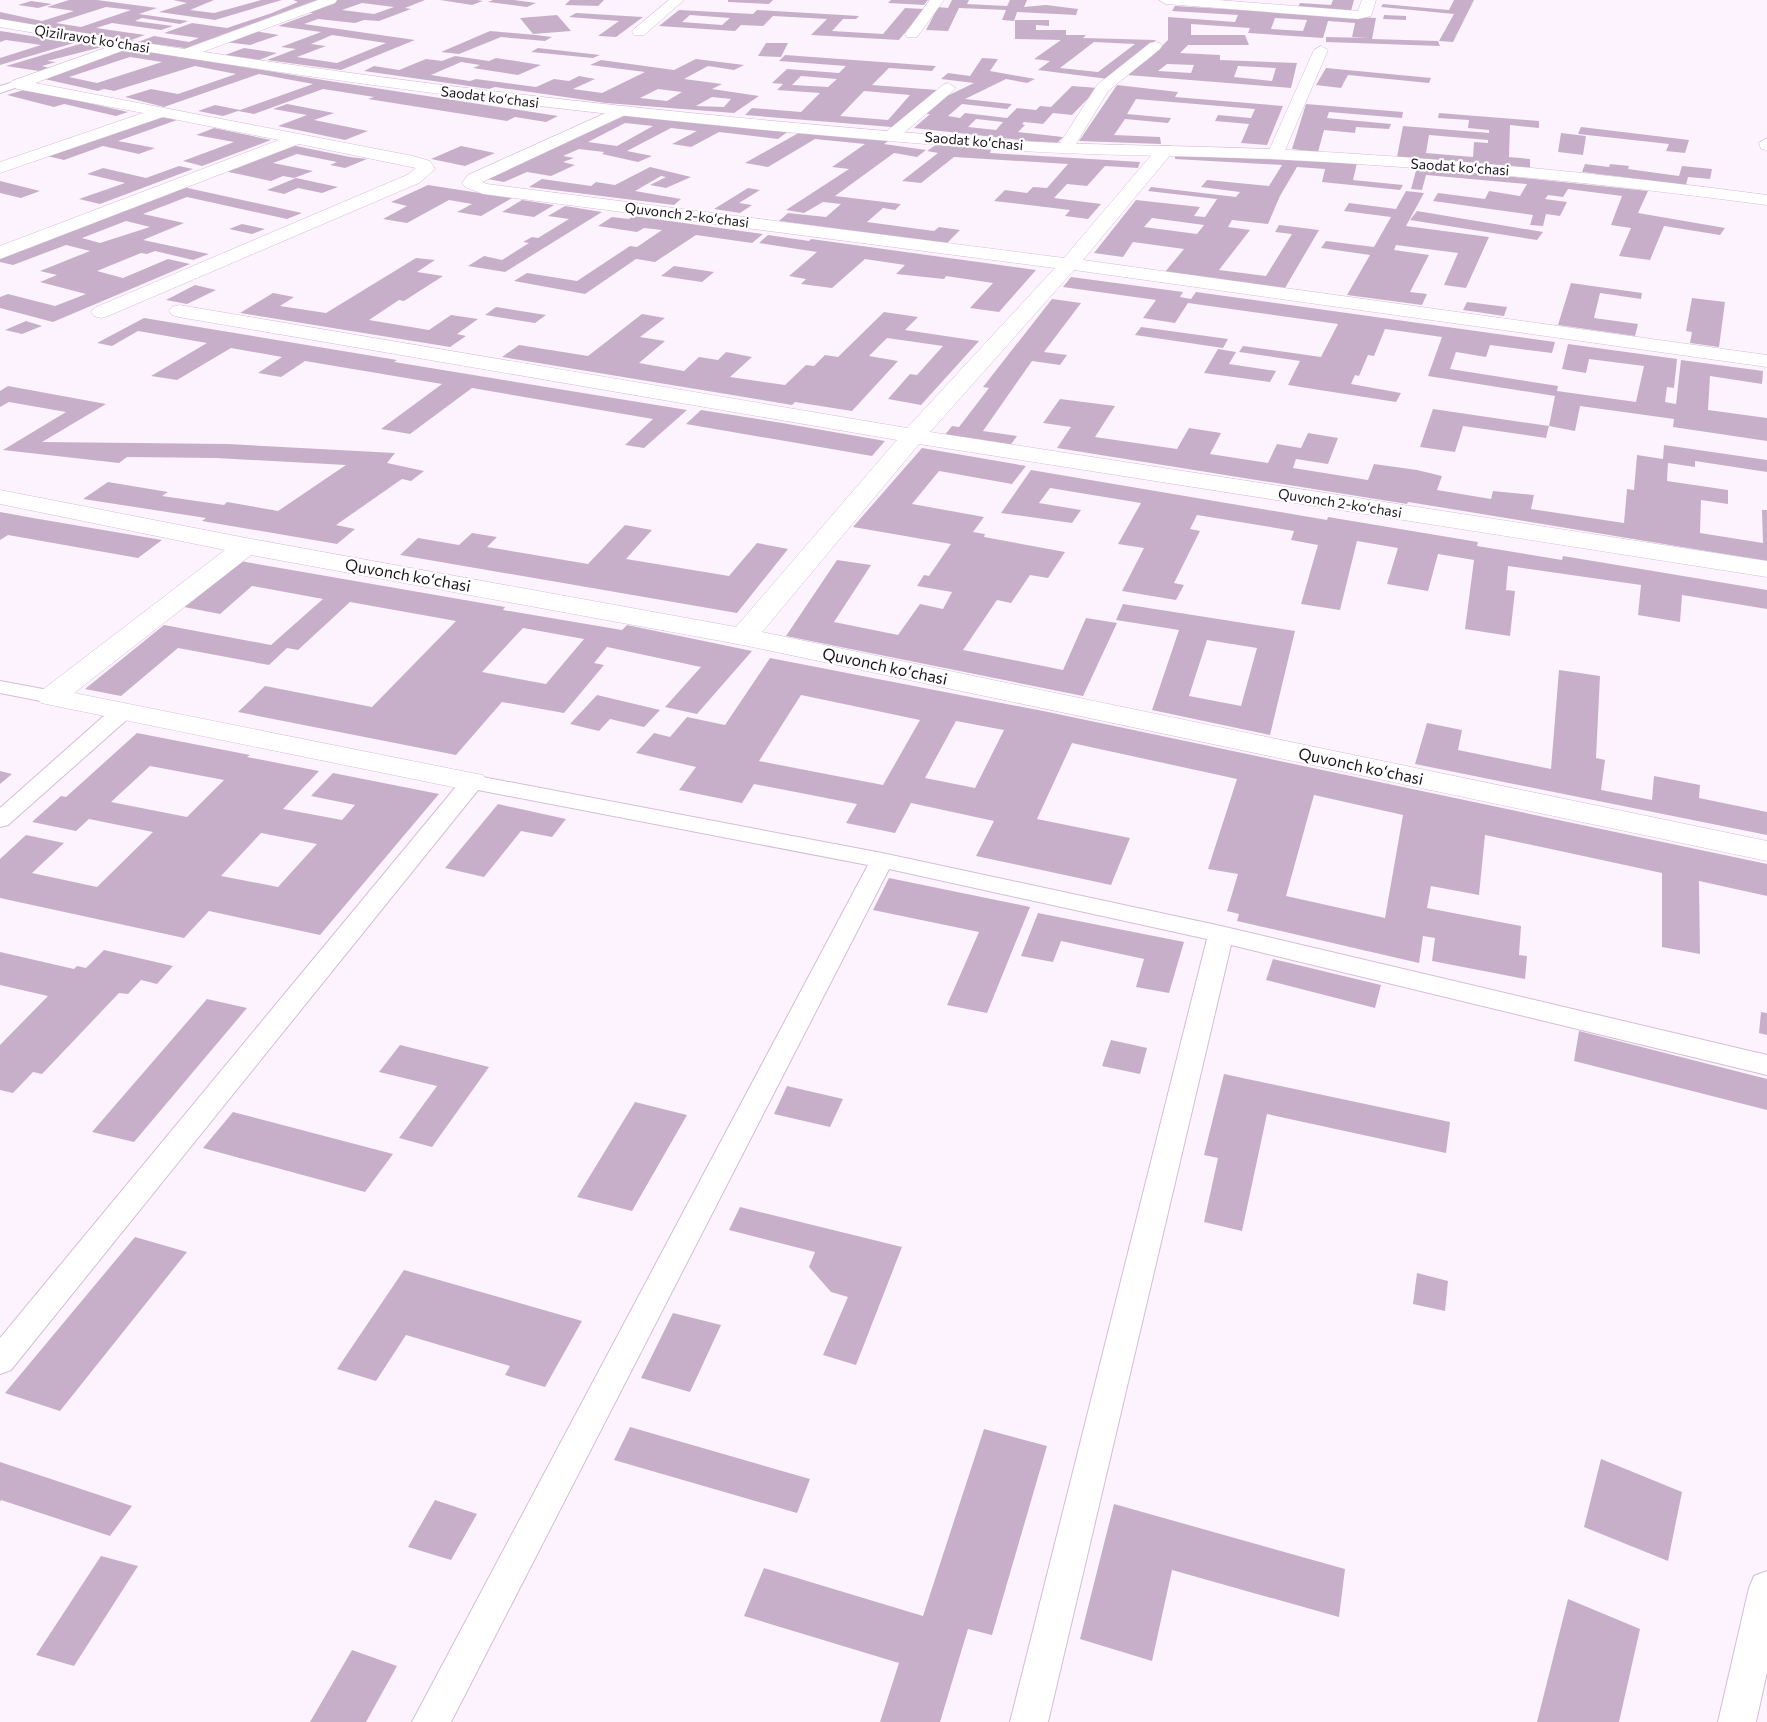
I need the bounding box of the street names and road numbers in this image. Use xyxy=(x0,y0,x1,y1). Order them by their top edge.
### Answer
street label: Qizilravot koʻchasi xyxy=(33,21,151,56)
street label: Saodat koʻchasi xyxy=(440,82,540,111)
street label: Saodat koʻchasi xyxy=(924,128,1024,153)
street label: Saodat koʻchasi xyxy=(1410,155,1510,178)
street label: Quvonch 2-koʻchasi xyxy=(624,198,750,231)
street label: Quvonch 2-koʻchasi xyxy=(1277,484,1403,521)
street label: Quvonch koʻchasi xyxy=(344,554,472,595)
street label: Quvonch koʻchasi xyxy=(821,643,949,688)
street label: Quvonch koʻchasi xyxy=(1297,743,1425,788)

